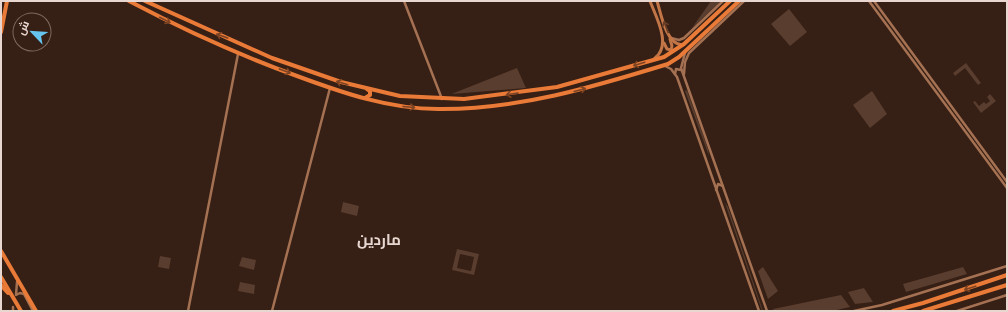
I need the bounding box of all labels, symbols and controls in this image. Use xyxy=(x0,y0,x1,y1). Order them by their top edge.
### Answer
north arrow xyxy=(12,12,52,52)
one-way arrow xyxy=(159,16,171,24)
text: ش xyxy=(15,19,32,37)
one-way arrow xyxy=(662,22,670,34)
one-way arrow xyxy=(216,31,228,39)
one-way arrow xyxy=(632,61,645,68)
one-way arrow xyxy=(278,68,290,76)
one-way arrow xyxy=(336,79,349,86)
one-way arrow xyxy=(573,86,586,94)
one-way arrow xyxy=(506,90,519,98)
one-way arrow xyxy=(402,103,415,110)
district label: ماردین xyxy=(357,231,401,249)
one-way arrow xyxy=(964,285,977,292)

